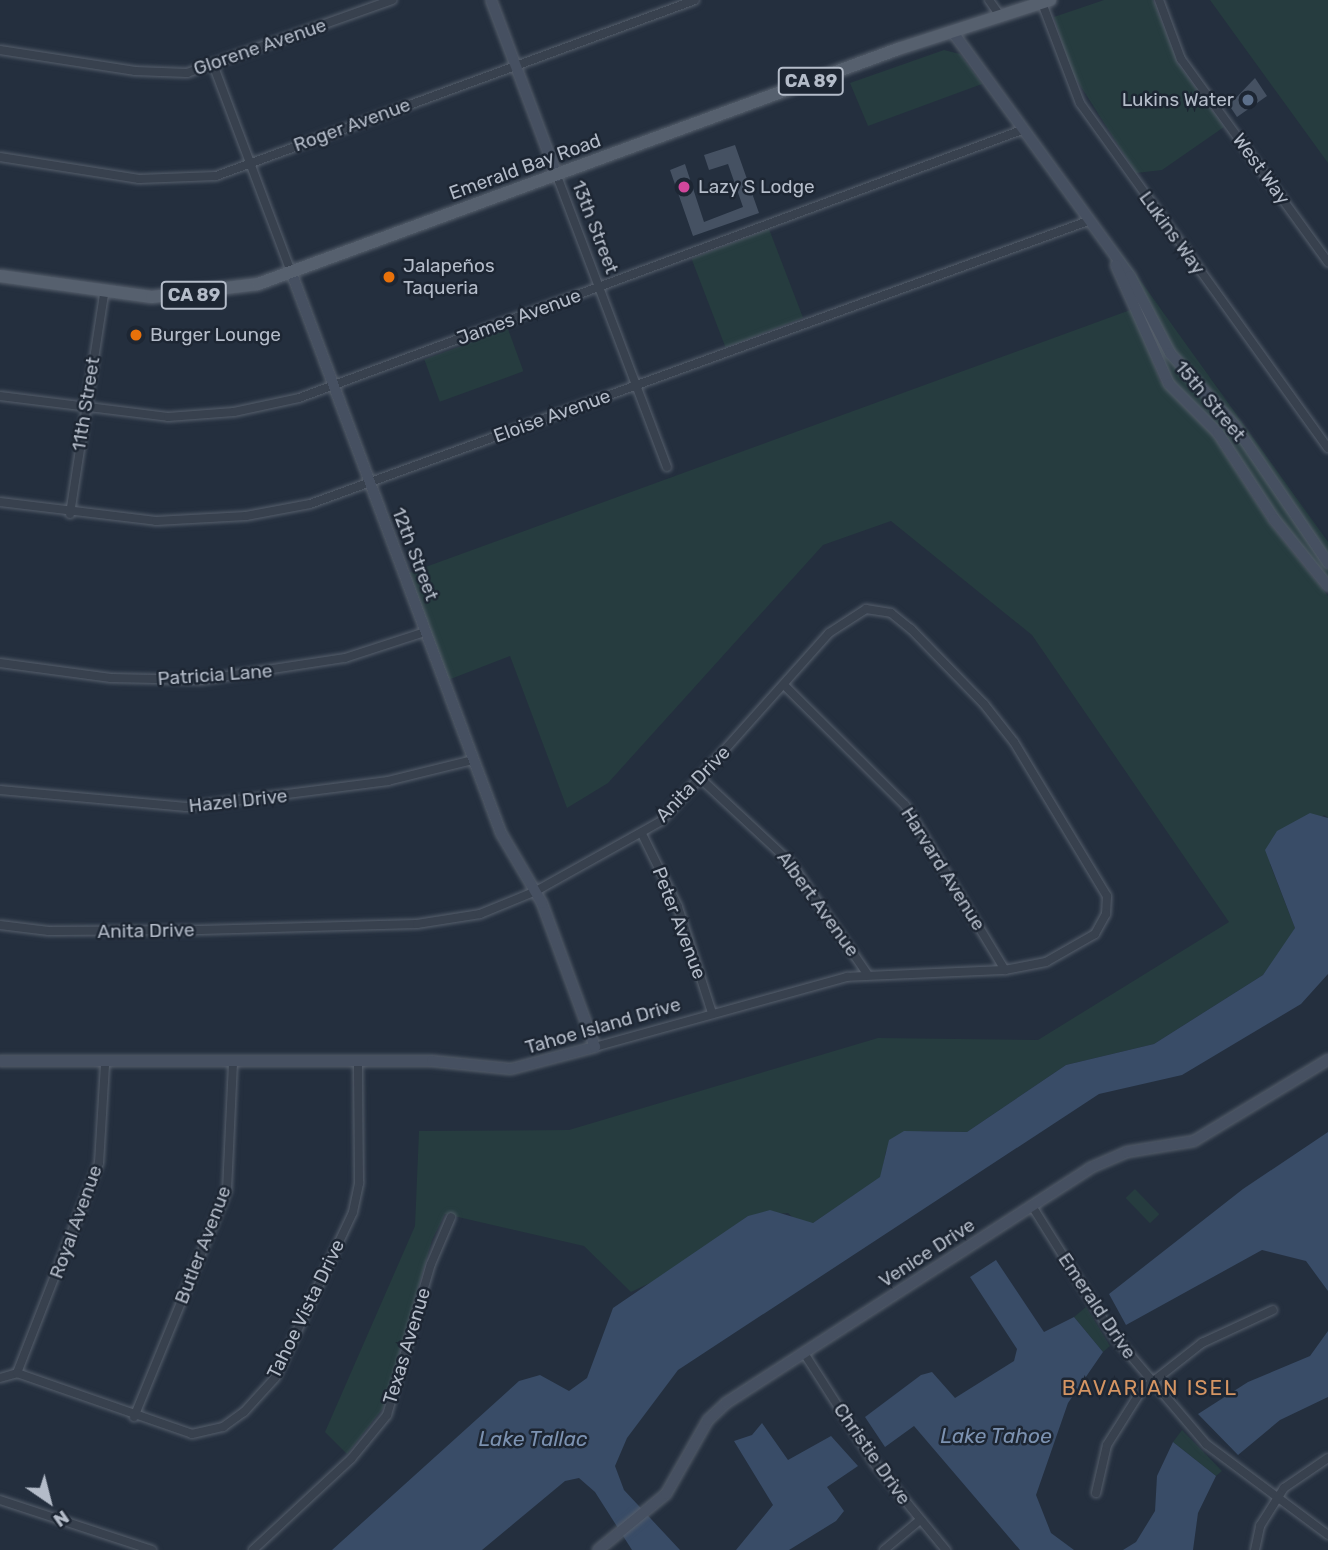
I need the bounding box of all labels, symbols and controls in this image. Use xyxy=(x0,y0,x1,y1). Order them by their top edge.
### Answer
street label: Glorene Avenue xyxy=(190,14,330,80)
road number: CA 89 xyxy=(776,66,846,96)
place label: Lukins Water xyxy=(1121,89,1234,111)
marker: Lukins Water xyxy=(1240,92,1256,108)
street label: Roger Avenue xyxy=(290,93,414,157)
street label: Emerald Bay Road xyxy=(446,129,604,205)
street label: West Way xyxy=(1227,129,1295,209)
place label: Lazy S Lodge xyxy=(698,176,815,198)
street label: 13th Street xyxy=(567,177,623,277)
marker: Lazy S Lodge xyxy=(676,179,692,195)
street label: Lukins Way xyxy=(1134,187,1210,279)
place label: Jalapeños Taqueria xyxy=(403,255,495,299)
marker: Jalapeños Taqueria xyxy=(381,269,397,285)
road number: CA 89 xyxy=(159,281,229,310)
street label: James Avenue xyxy=(454,284,584,350)
place label: Burger Lounge xyxy=(150,324,281,346)
marker: Burger Lounge xyxy=(128,327,144,343)
street label: 11th Street xyxy=(67,355,105,453)
street label: 15th Street xyxy=(1170,356,1250,446)
street label: Eloise Avenue xyxy=(490,384,614,448)
street label: 12th Street xyxy=(387,504,443,604)
street label: Patricia Lane xyxy=(157,660,273,690)
street label: Anita Drive xyxy=(651,741,735,827)
street label: Hazel Drive xyxy=(187,784,289,818)
street label: Harvard Avenue xyxy=(896,803,990,935)
street label: Albert Avenue xyxy=(772,847,864,961)
street label: Peter Avenue xyxy=(647,863,711,983)
street label: Anita Drive xyxy=(97,919,195,943)
street label: Tahoe Island Drive xyxy=(523,993,683,1059)
street label: Royal Avenue xyxy=(45,1162,107,1282)
street label: Butler Avenue xyxy=(170,1182,236,1308)
street label: Venice Drive xyxy=(875,1214,979,1292)
street label: Tahoe Vista Drive xyxy=(262,1235,350,1383)
street label: Emerald Drive xyxy=(1053,1249,1141,1363)
street label: Texas Avenue xyxy=(378,1285,436,1407)
district label: BAVARIAN ISEL xyxy=(1063,1375,1237,1401)
street label: Christie Drive xyxy=(829,1399,915,1509)
water label: Lake Tahoe xyxy=(940,1423,1052,1449)
water label: Lake Tallac xyxy=(478,1426,588,1452)
north arrow xyxy=(14,1466,84,1536)
text: N xyxy=(49,1505,74,1532)

